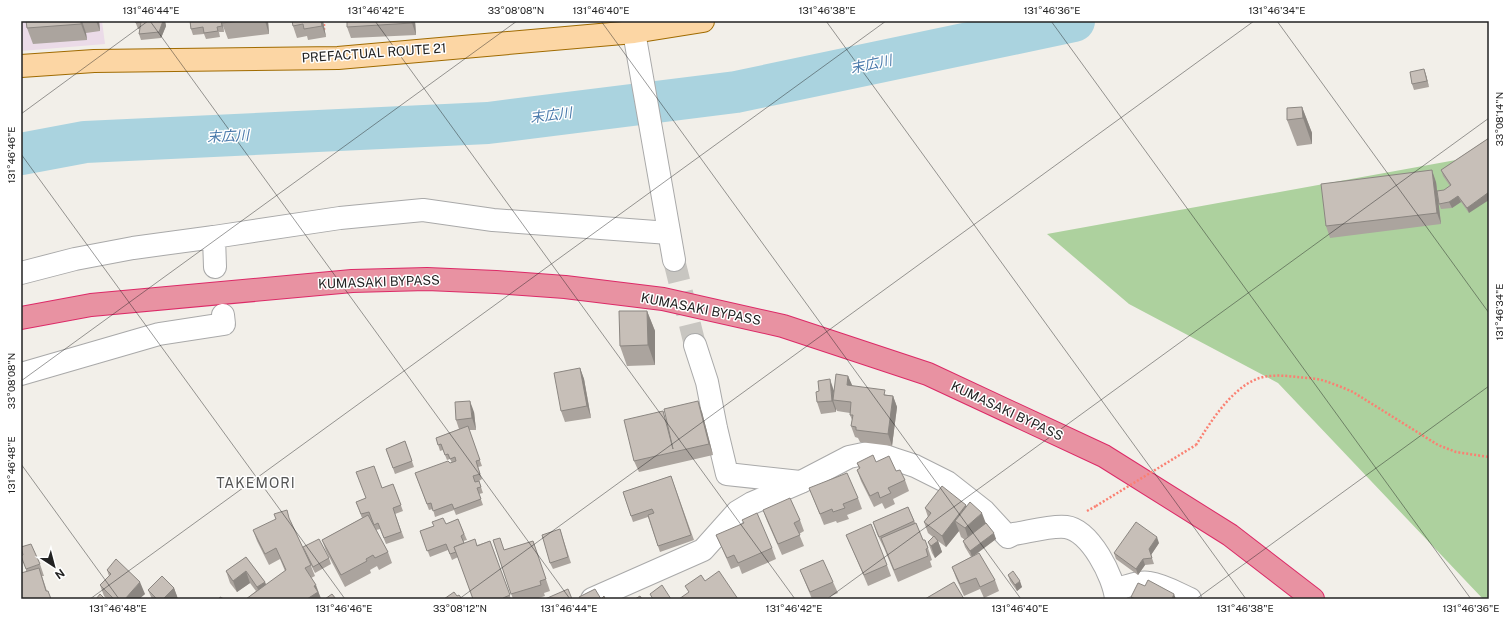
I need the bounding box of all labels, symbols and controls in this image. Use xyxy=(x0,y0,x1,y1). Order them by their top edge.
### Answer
text: 131°46'44"E xyxy=(122,4,180,16)
text: 131°46'42"E xyxy=(348,4,404,16)
text: 33°08'08"N xyxy=(488,4,544,16)
text: 131°46'40"E xyxy=(573,4,629,16)
text: 131°46'38"E xyxy=(798,4,856,16)
text: 131°46'36"E xyxy=(1024,4,1080,16)
text: 131°46'34"E xyxy=(1248,4,1306,16)
street label: PREFACTUAL ROUTE 21 xyxy=(301,40,447,66)
water label: 末広川 xyxy=(849,51,895,76)
text: 33°08'14"N xyxy=(1493,92,1505,146)
water label: 末広川 xyxy=(529,104,575,125)
text: 131°46'46"E xyxy=(5,126,17,184)
water label: 末広川 xyxy=(207,127,251,145)
street label: KUMASAKI BYPASS xyxy=(318,272,440,292)
text: 131°46'34"E xyxy=(1493,283,1505,341)
street label: KUMASAKI BYPASS xyxy=(640,290,762,328)
text: 33°08'08"N xyxy=(5,353,17,409)
street label: KUMASAKI BYPASS xyxy=(949,378,1065,444)
text: 131°46'48"E xyxy=(5,436,17,494)
district label: TAKEMORI xyxy=(216,475,296,491)
north arrow xyxy=(34,546,74,586)
text: N xyxy=(53,567,67,581)
text: 131°46'48"E xyxy=(89,602,147,614)
text: 131°46'46"E xyxy=(315,602,373,614)
text: 33°08'12"N xyxy=(433,602,487,614)
text: 131°46'44"E xyxy=(540,602,598,614)
text: 131°46'42"E xyxy=(766,602,822,614)
text: 131°46'40"E xyxy=(992,602,1048,614)
text: 131°46'38"E xyxy=(1216,602,1274,614)
text: 131°46'36"E xyxy=(1443,602,1499,614)

